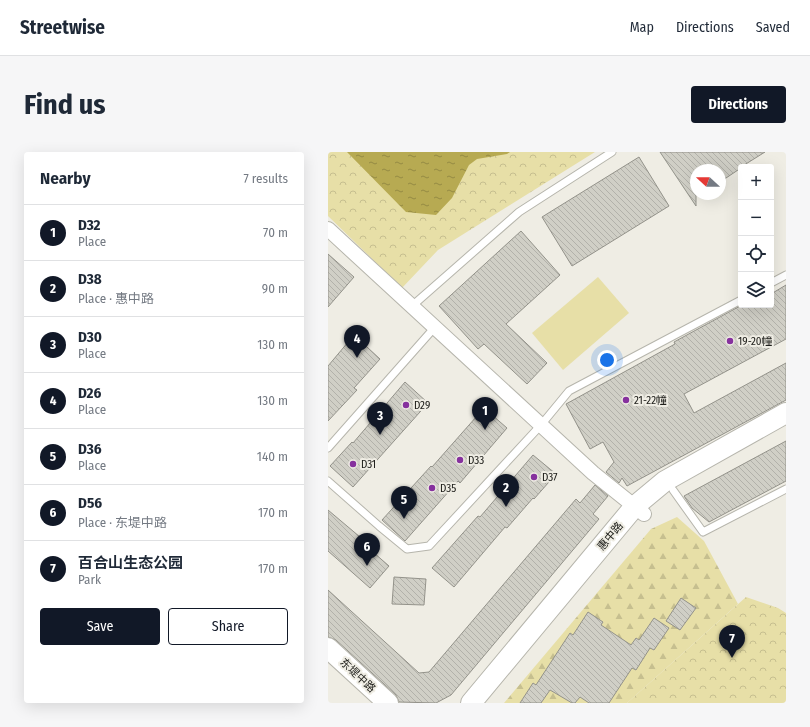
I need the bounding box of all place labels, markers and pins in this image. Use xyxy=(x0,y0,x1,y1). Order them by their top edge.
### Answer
pin: 4 xyxy=(344,325,370,358)
place label: 19-20幢 xyxy=(738,335,773,348)
marker: 19-20幢 xyxy=(725,336,735,346)
place label: 21-22幢 xyxy=(634,394,667,407)
marker: 21-22幢 xyxy=(621,395,631,405)
pin: 1 xyxy=(472,397,498,430)
place label: D29 xyxy=(414,399,430,412)
marker: D29 xyxy=(401,400,411,410)
pin: 3 xyxy=(367,402,393,435)
place label: D33 xyxy=(468,454,484,467)
marker: D33 xyxy=(455,455,465,465)
place label: D31 xyxy=(361,458,376,471)
marker: D31 xyxy=(348,459,358,469)
place label: D37 xyxy=(542,471,558,484)
marker: D37 xyxy=(529,472,539,482)
pin: 2 xyxy=(493,474,519,507)
place label: D35 xyxy=(440,482,456,495)
marker: D35 xyxy=(427,483,437,493)
pin: 5 xyxy=(391,486,417,519)
pin: 6 xyxy=(354,533,380,566)
pin: 7 xyxy=(719,625,745,658)

